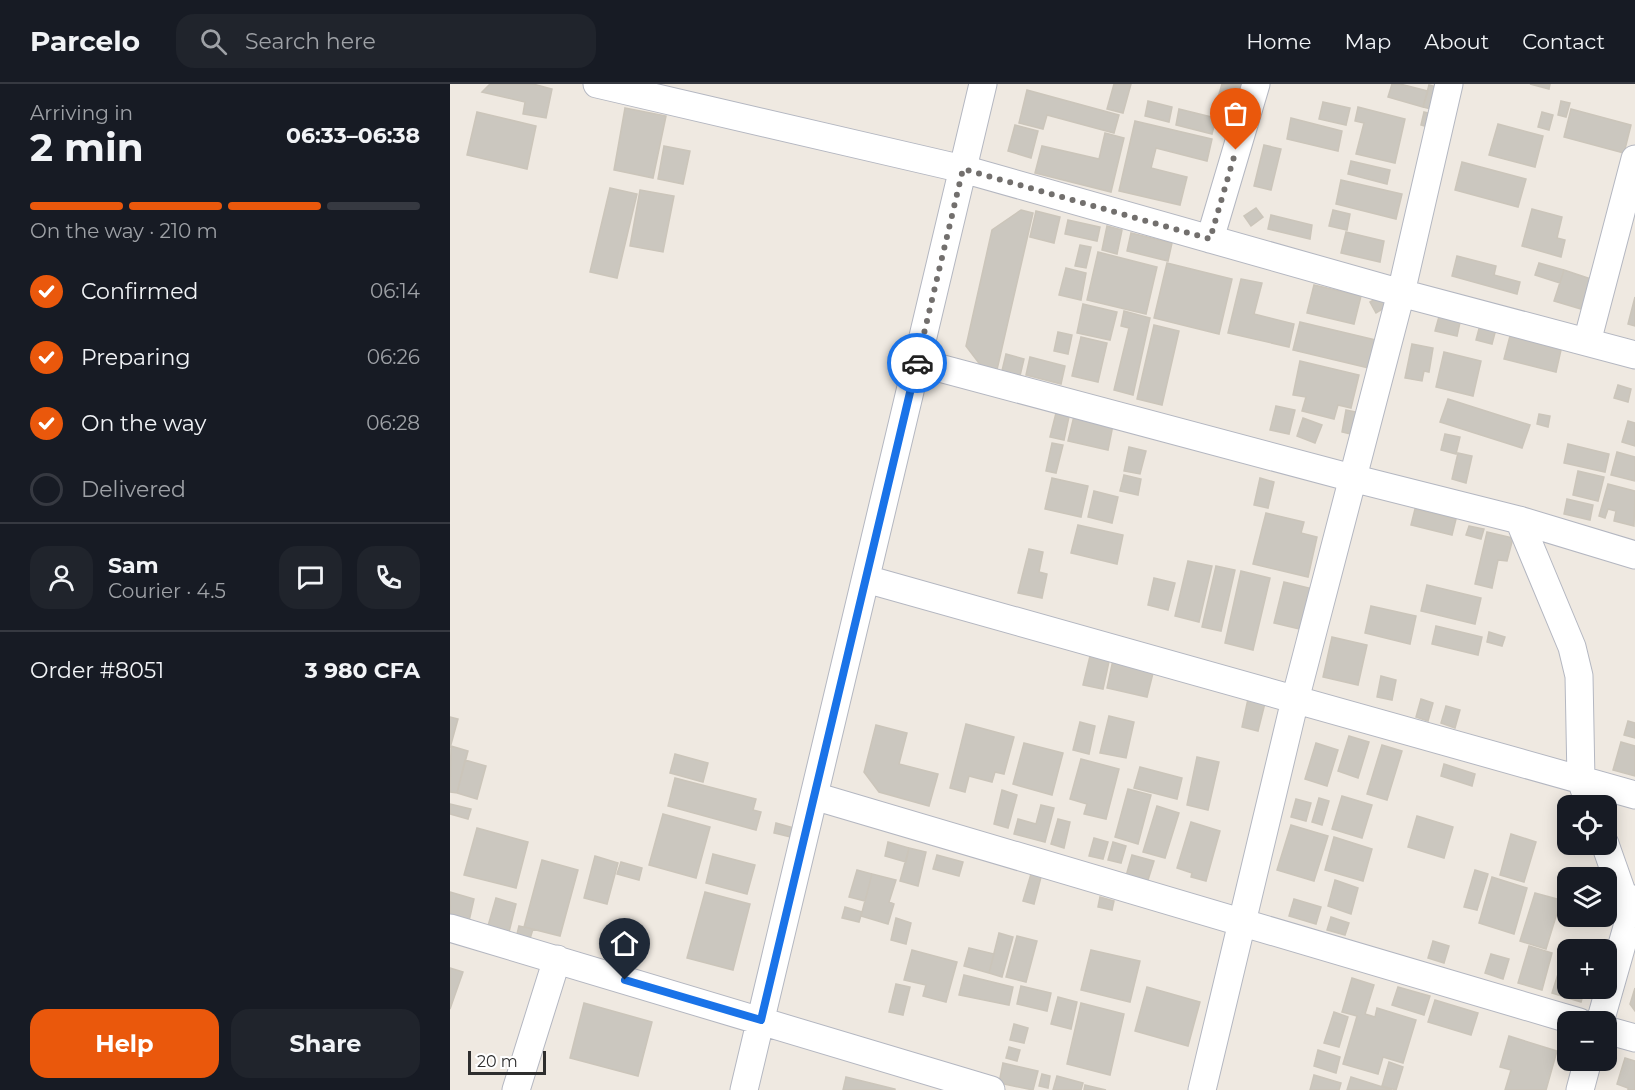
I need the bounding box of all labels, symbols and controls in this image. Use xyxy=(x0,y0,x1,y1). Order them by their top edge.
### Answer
search box xyxy=(176,14,596,68)
text: Parcelo xyxy=(30,24,140,58)
icon: search xyxy=(197,25,230,58)
text: Search here xyxy=(245,28,376,55)
text: Home xyxy=(1246,29,1311,54)
text: Map xyxy=(1344,29,1391,54)
text: About xyxy=(1424,29,1489,54)
text: Contact xyxy=(1522,29,1605,54)
pin xyxy=(1210,88,1261,150)
icon: bag xyxy=(1219,97,1252,130)
text: Arriving in xyxy=(30,101,133,125)
text: 06:33–06:38 xyxy=(286,122,420,149)
text: 2 min xyxy=(30,123,144,171)
text: On the way · 210 m xyxy=(30,219,218,243)
icon: check xyxy=(30,275,63,308)
text: Confirmed xyxy=(81,278,198,305)
text: 06:14 xyxy=(370,279,420,303)
courier xyxy=(887,333,947,393)
icon: check xyxy=(30,341,63,374)
text: Preparing xyxy=(81,344,190,371)
text: 06:26 xyxy=(367,345,420,369)
icon: car xyxy=(901,347,934,380)
icon: check xyxy=(30,407,63,440)
text: On the way xyxy=(81,410,206,437)
text: 06:28 xyxy=(366,411,420,435)
text: Delivered xyxy=(81,476,186,503)
button: person xyxy=(30,546,93,609)
button: chat xyxy=(279,546,342,609)
button: phone xyxy=(357,546,420,609)
text: Sam xyxy=(108,552,159,579)
text: Courier · 4.5 xyxy=(108,579,226,603)
text: Order #8051 xyxy=(30,657,164,684)
text: 3 980 CFA xyxy=(305,657,420,684)
map controls xyxy=(1557,795,1617,1071)
button: locate xyxy=(1557,795,1617,855)
button: layers xyxy=(1557,867,1617,927)
pin xyxy=(599,918,650,980)
icon: home xyxy=(608,927,641,960)
button: + xyxy=(1557,939,1617,999)
button: Help xyxy=(30,1009,219,1078)
button: Share xyxy=(231,1009,420,1078)
button: − xyxy=(1557,1011,1617,1071)
scale bar xyxy=(468,1048,546,1076)
text: 20 m xyxy=(477,1052,518,1071)

